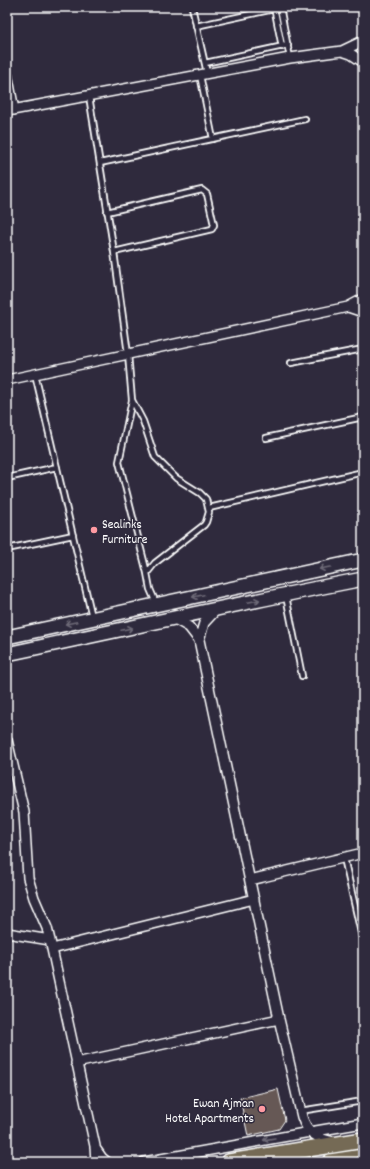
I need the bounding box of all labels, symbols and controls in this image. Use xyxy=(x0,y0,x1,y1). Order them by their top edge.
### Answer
place label: Sealinks Furniture xyxy=(102,516,148,550)
marker: Sealinks Furniture xyxy=(89,525,99,535)
one-way arrow xyxy=(319,565,332,573)
one-way arrow xyxy=(192,592,205,600)
one-way arrow xyxy=(248,597,261,605)
one-way arrow xyxy=(64,619,77,627)
one-way arrow xyxy=(121,625,134,633)
place label: Ewan Ajman Hotel Apartments xyxy=(165,1095,254,1129)
marker: Ewan Ajman Hotel Apartments xyxy=(257,1104,267,1114)
one-way arrow xyxy=(263,1135,276,1143)

